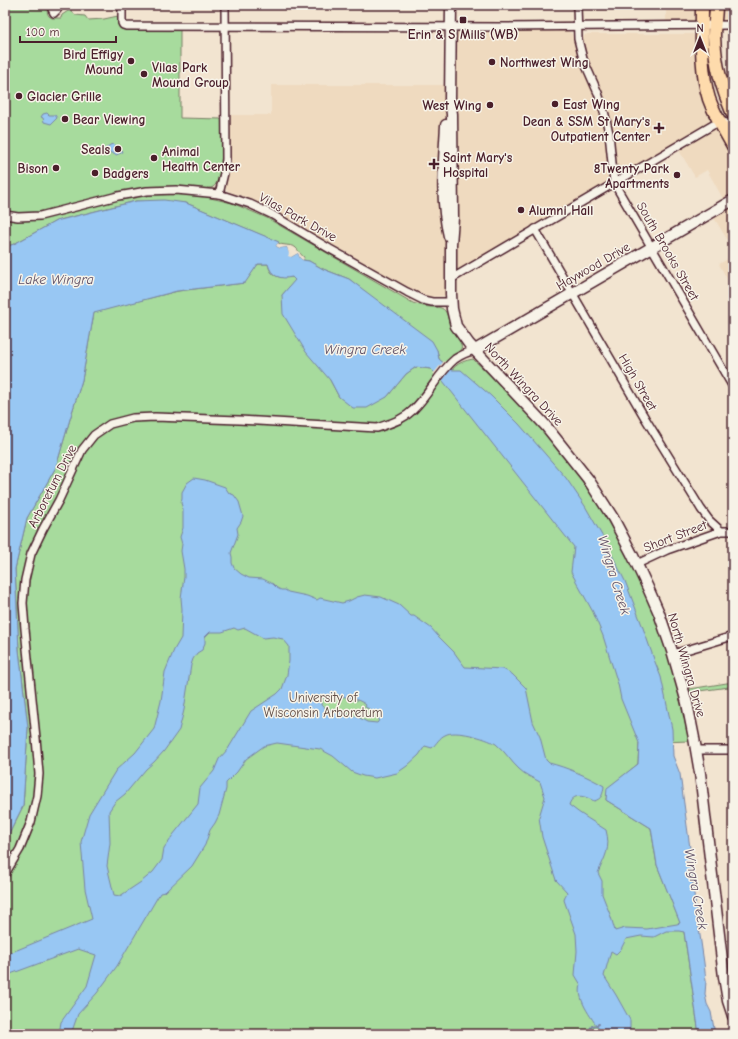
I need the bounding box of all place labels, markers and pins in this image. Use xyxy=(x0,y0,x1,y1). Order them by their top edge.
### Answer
marker: Erin & S Mills (WB) xyxy=(458,15,468,25)
place label: Erin & S Mills (WB) xyxy=(408,27,518,42)
place label: Bird Effigy Mound xyxy=(63,47,123,77)
place label: Northwest Wing xyxy=(500,55,589,70)
marker: Bird Effigy Mound xyxy=(126,56,136,66)
marker: Northwest Wing xyxy=(487,57,497,67)
place label: Vilas Park Mound Group xyxy=(152,60,229,90)
marker: Vilas Park Mound Group xyxy=(139,69,149,79)
place label: Glacier Grille xyxy=(27,89,102,104)
marker: Glacier Grille xyxy=(14,91,24,101)
place label: East Wing xyxy=(563,97,620,112)
place label: West Wing xyxy=(422,98,482,113)
marker: East Wing xyxy=(550,99,560,109)
marker: West Wing xyxy=(485,100,495,110)
place label: Bear Viewing xyxy=(73,112,146,127)
marker: Bear Viewing xyxy=(60,114,70,124)
place label: Dean & SSM St Mary's Outpatient Center xyxy=(523,114,651,144)
marker: Dean & SSM St Mary's Outpatient Center xyxy=(653,122,665,134)
place label: Seals xyxy=(81,142,110,157)
marker: Seals xyxy=(113,144,123,154)
place label: Animal Health Center xyxy=(162,144,241,174)
place label: Saint Mary's Hospital xyxy=(443,150,513,180)
marker: Animal Health Center xyxy=(149,153,159,163)
marker: Saint Mary's Hospital xyxy=(428,158,440,170)
place label: Bison xyxy=(18,161,48,176)
place label: 8Twenty Park Apartments xyxy=(594,161,670,191)
marker: Bison xyxy=(51,163,61,173)
place label: Badgers xyxy=(103,166,149,181)
marker: Badgers xyxy=(90,168,100,178)
marker: 8Twenty Park Apartments xyxy=(672,170,682,180)
place label: Alumni Hall xyxy=(529,203,593,218)
marker: Alumni Hall xyxy=(516,205,526,215)

